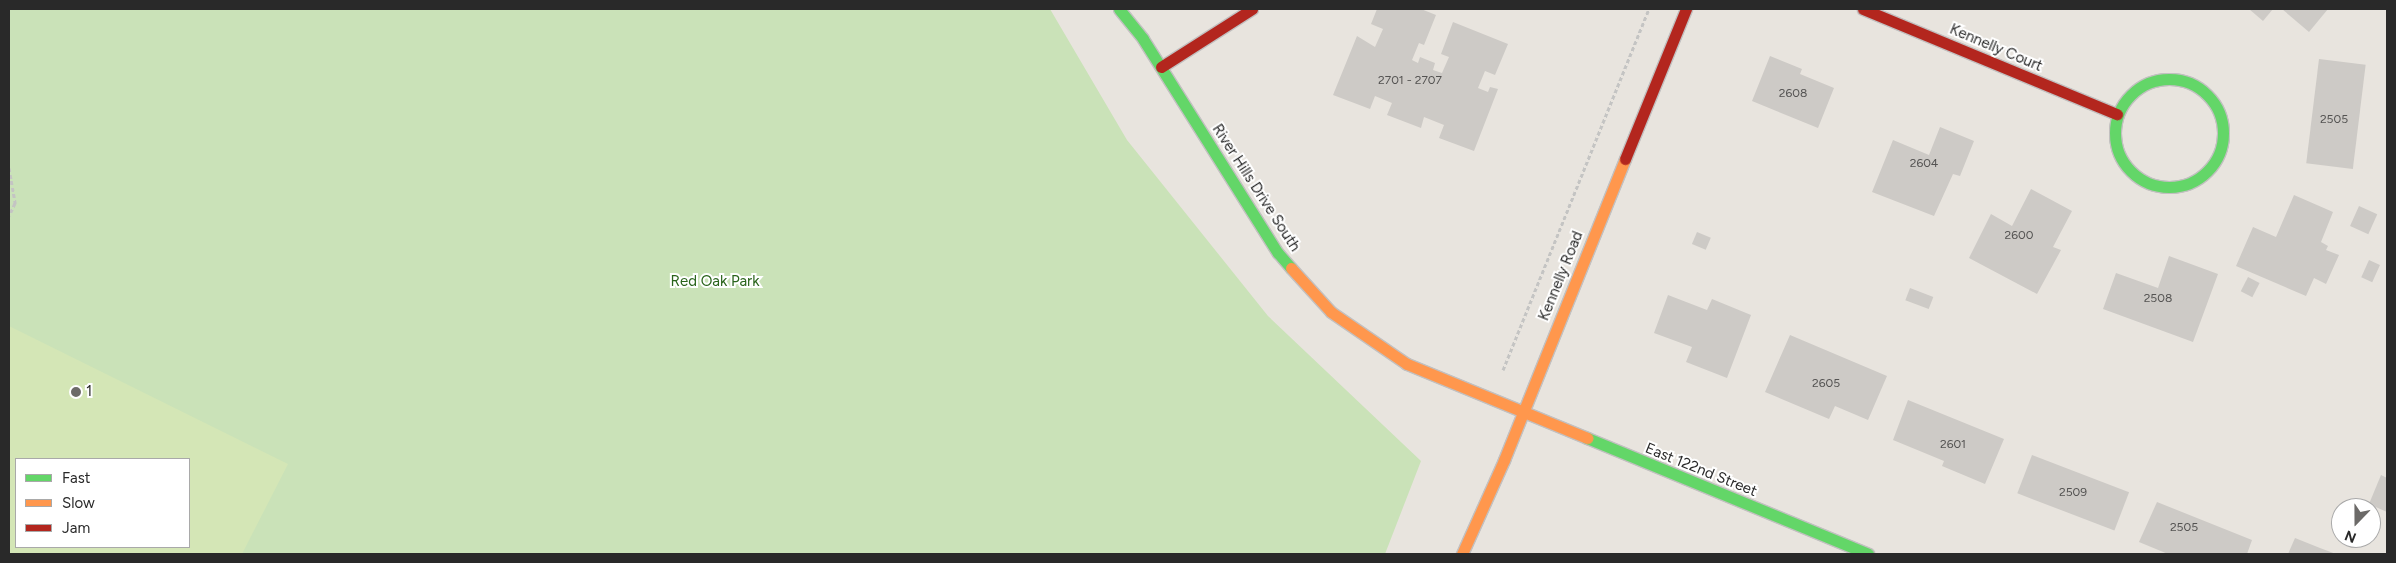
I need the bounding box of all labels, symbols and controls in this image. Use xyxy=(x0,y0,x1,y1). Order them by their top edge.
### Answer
street label: Kennelly Court xyxy=(1947,20,2045,76)
house number: 2701 - 2707 xyxy=(1378,74,1442,88)
house number: 2608 xyxy=(1779,87,1807,101)
house number: 2505 xyxy=(2320,113,2348,127)
street label: River Hills Drive South xyxy=(1208,121,1304,255)
house number: 2604 xyxy=(1910,157,1938,171)
street label: Kennelly Road xyxy=(1535,229,1587,323)
house number: 2600 xyxy=(2005,229,2033,243)
park label: Red Oak Park xyxy=(671,273,759,291)
house number: 2508 xyxy=(2144,292,2172,306)
house number: 2605 xyxy=(1812,377,1840,391)
place label: 1 xyxy=(86,383,92,401)
marker: 1 xyxy=(70,386,82,398)
house number: 2601 xyxy=(1940,438,1966,452)
street label: East 122nd Street xyxy=(1643,439,1759,501)
legend xyxy=(15,458,190,548)
text: Fast xyxy=(62,469,90,487)
house number: 2509 xyxy=(2059,486,2087,500)
text: Slow xyxy=(62,494,95,512)
north arrow xyxy=(2331,498,2381,548)
text: Jam xyxy=(62,519,90,537)
house number: 2505 xyxy=(2170,521,2198,535)
text: N xyxy=(2342,527,2359,546)

